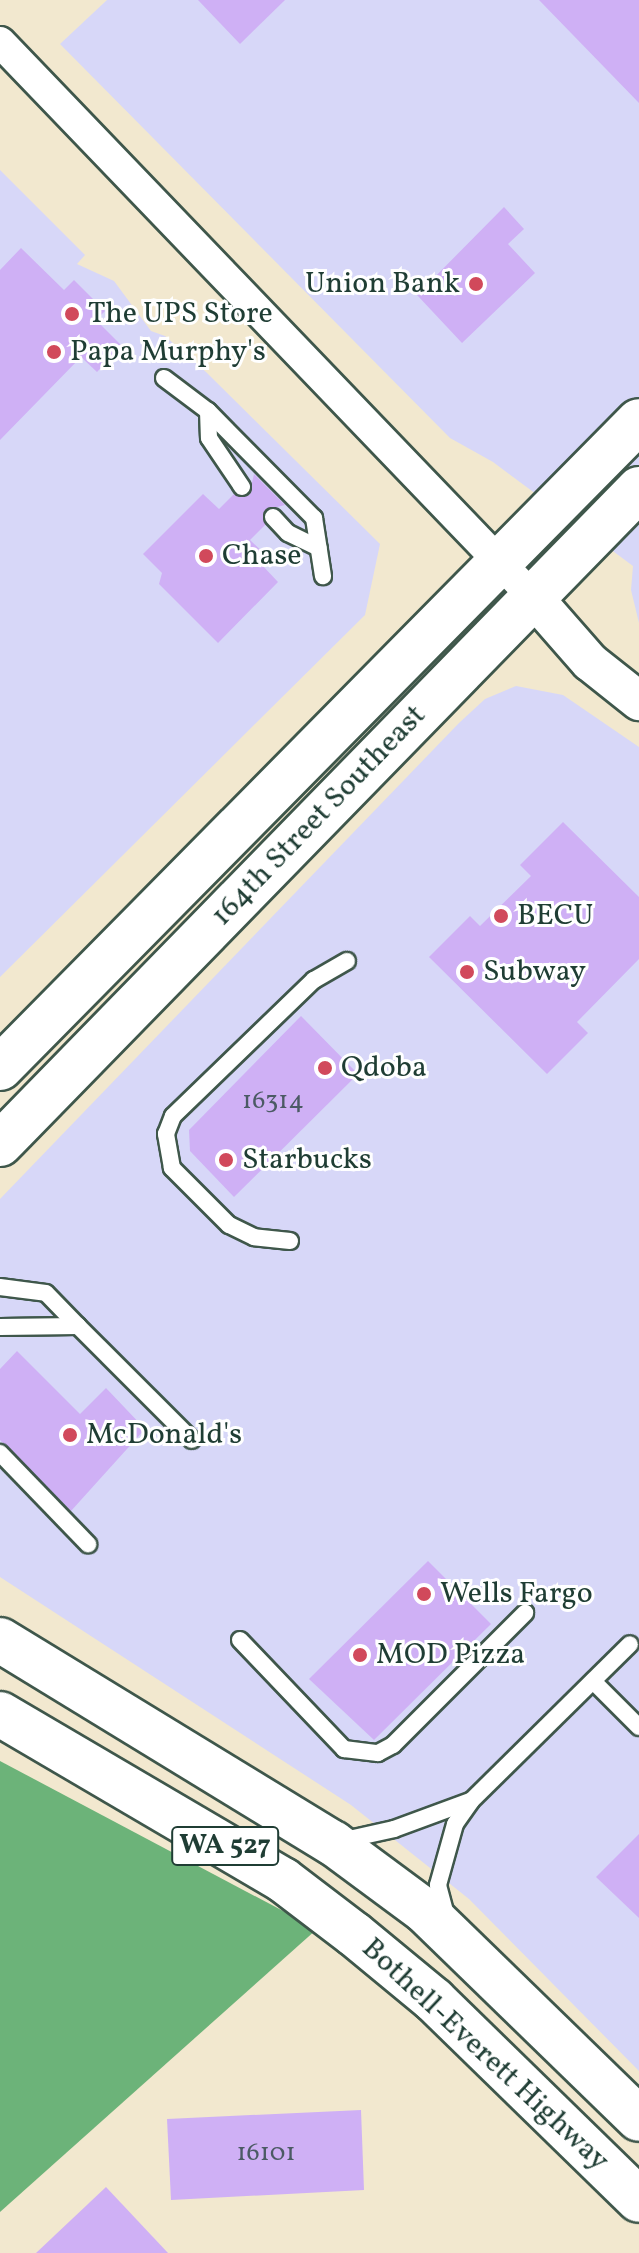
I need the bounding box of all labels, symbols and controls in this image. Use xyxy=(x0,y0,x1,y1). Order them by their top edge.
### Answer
place label: Union Bank xyxy=(305,266,460,302)
marker: Union Bank xyxy=(467,275,485,293)
place label: The UPS Store xyxy=(88,296,273,332)
marker: The UPS Store xyxy=(63,305,81,323)
place label: Papa Murphy's xyxy=(70,334,266,370)
marker: Papa Murphy's xyxy=(45,343,63,361)
place label: Chase xyxy=(222,538,301,574)
marker: Chase xyxy=(197,547,215,565)
street label: 164th Street Southeast xyxy=(204,698,434,934)
place label: BECU xyxy=(517,898,594,934)
marker: BECU xyxy=(492,907,510,925)
place label: Subway xyxy=(483,954,586,990)
marker: Subway xyxy=(458,963,476,981)
place label: Qdoba xyxy=(341,1050,427,1086)
marker: Qdoba xyxy=(316,1059,334,1077)
house number: 16314 xyxy=(242,1086,304,1118)
place label: Starbucks xyxy=(242,1142,372,1178)
marker: Starbucks xyxy=(217,1151,235,1169)
place label: McDonald's xyxy=(86,1417,242,1453)
marker: McDonald's xyxy=(61,1426,79,1444)
place label: Wells Fargo xyxy=(440,1576,593,1612)
marker: Wells Fargo xyxy=(415,1585,433,1603)
place label: MOD Pizza xyxy=(376,1637,525,1673)
marker: MOD Pizza xyxy=(351,1646,369,1664)
road number: WA 527 xyxy=(171,1822,279,1870)
street label: Bothell-Everett Highway xyxy=(354,1931,616,2179)
house number: 16101 xyxy=(236,2138,296,2170)

